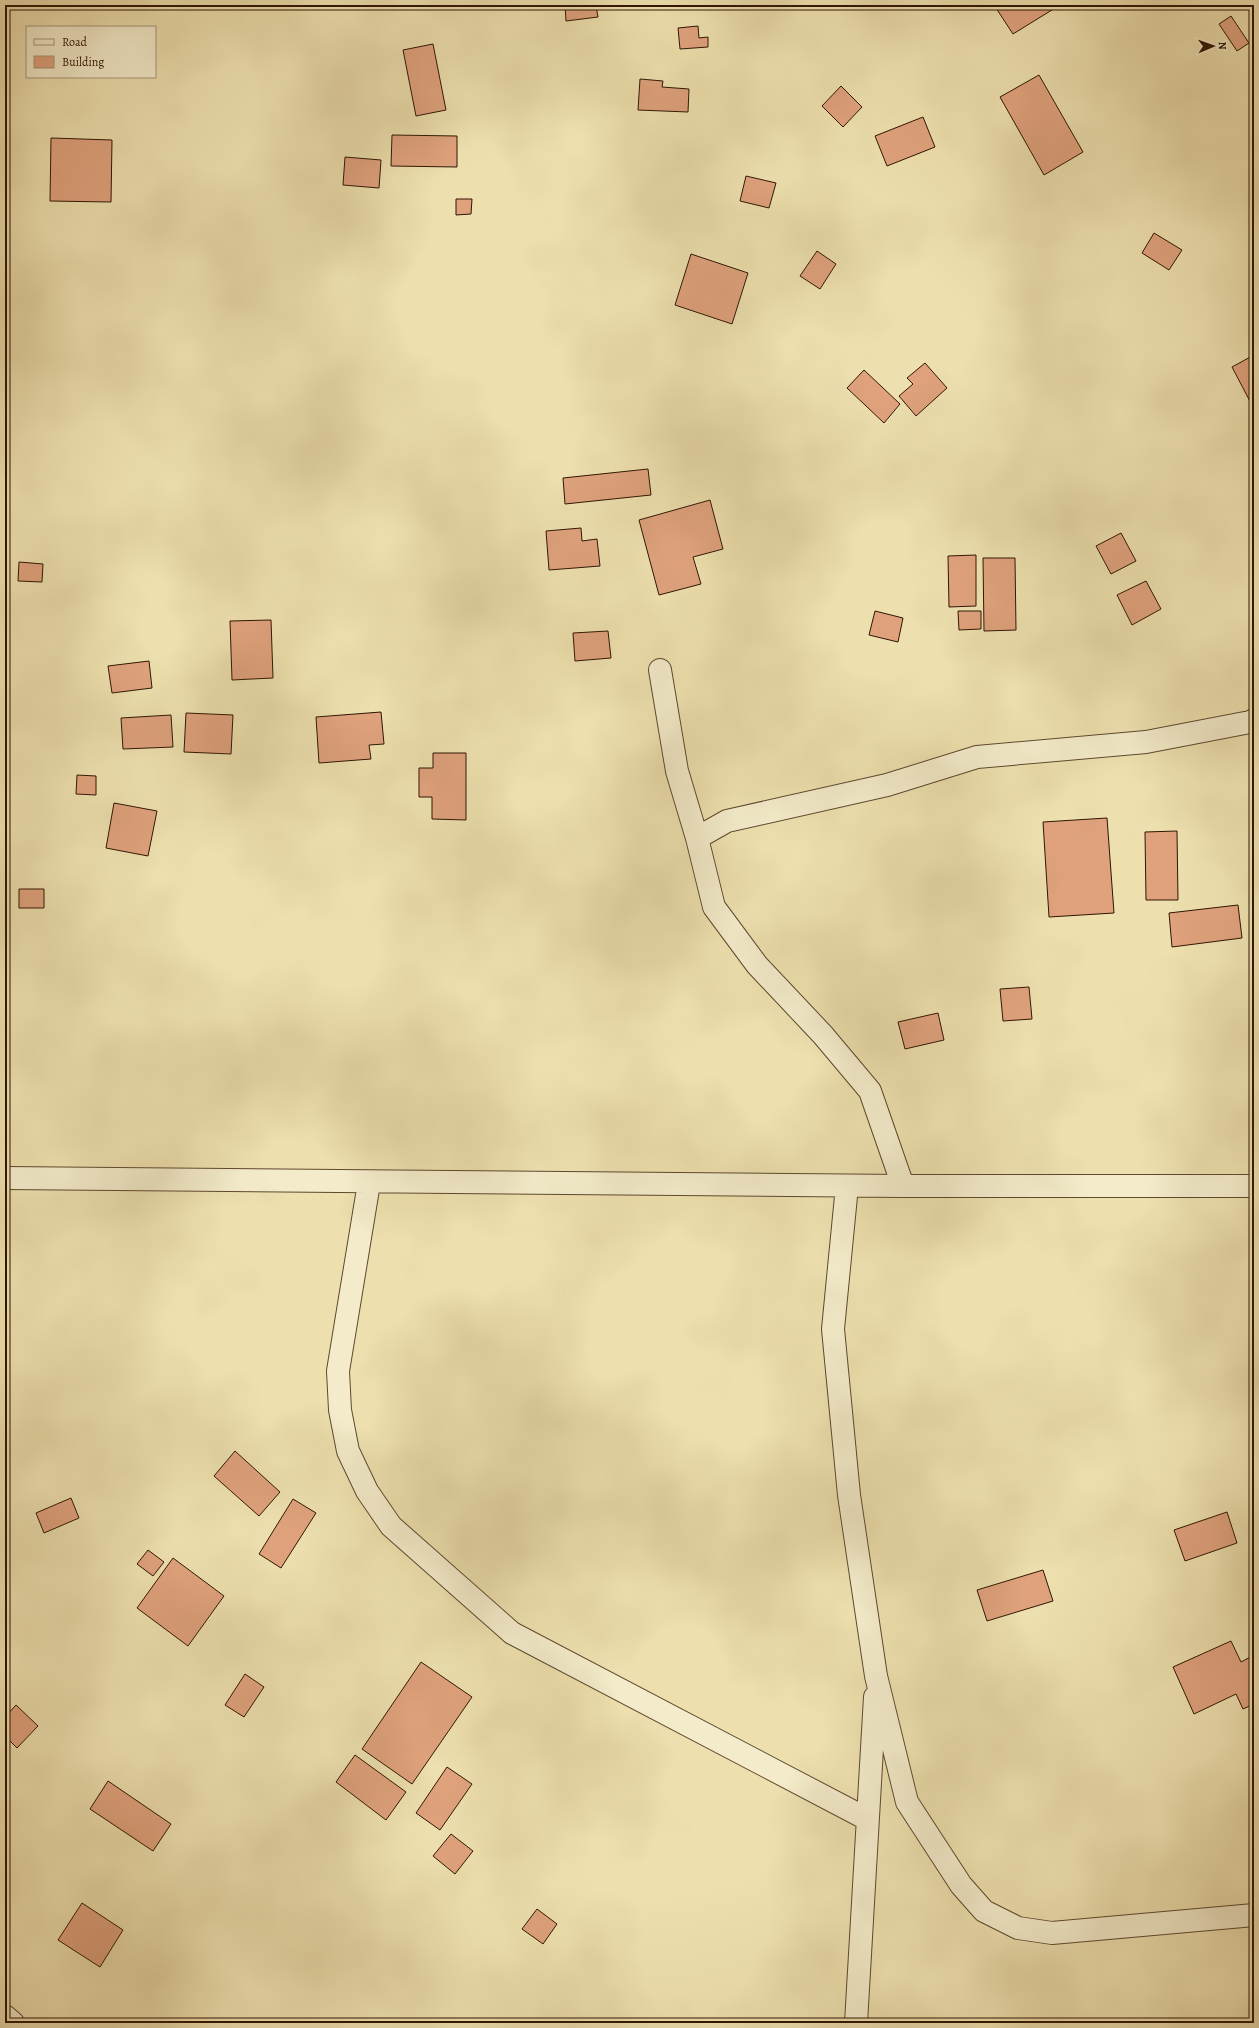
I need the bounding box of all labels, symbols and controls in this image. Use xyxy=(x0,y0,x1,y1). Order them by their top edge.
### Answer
legend xyxy=(26,26,156,78)
north arrow xyxy=(1193,26,1233,66)
text: Road xyxy=(62,34,88,50)
text: N xyxy=(1215,41,1230,50)
text: Building xyxy=(62,54,104,70)

